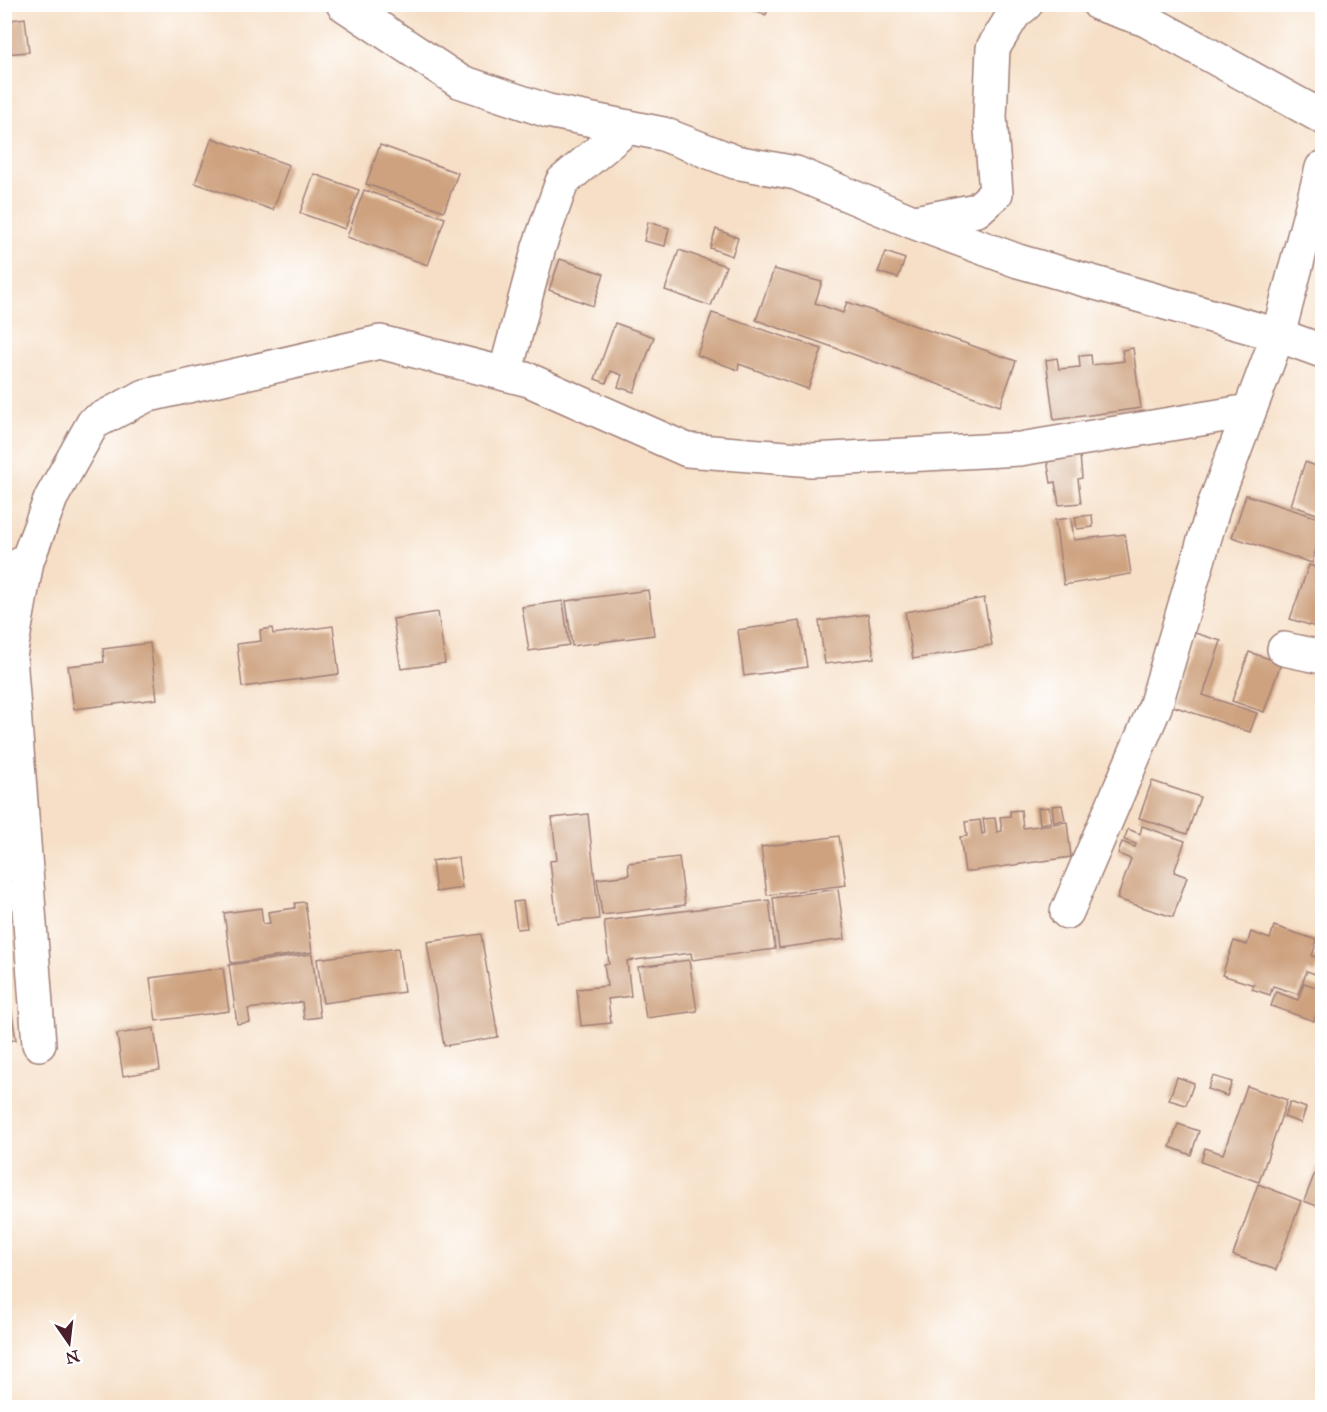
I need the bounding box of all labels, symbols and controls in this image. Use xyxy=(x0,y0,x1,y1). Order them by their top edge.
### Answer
north arrow xyxy=(39,1313,99,1373)
text: N xyxy=(63,1346,81,1368)

